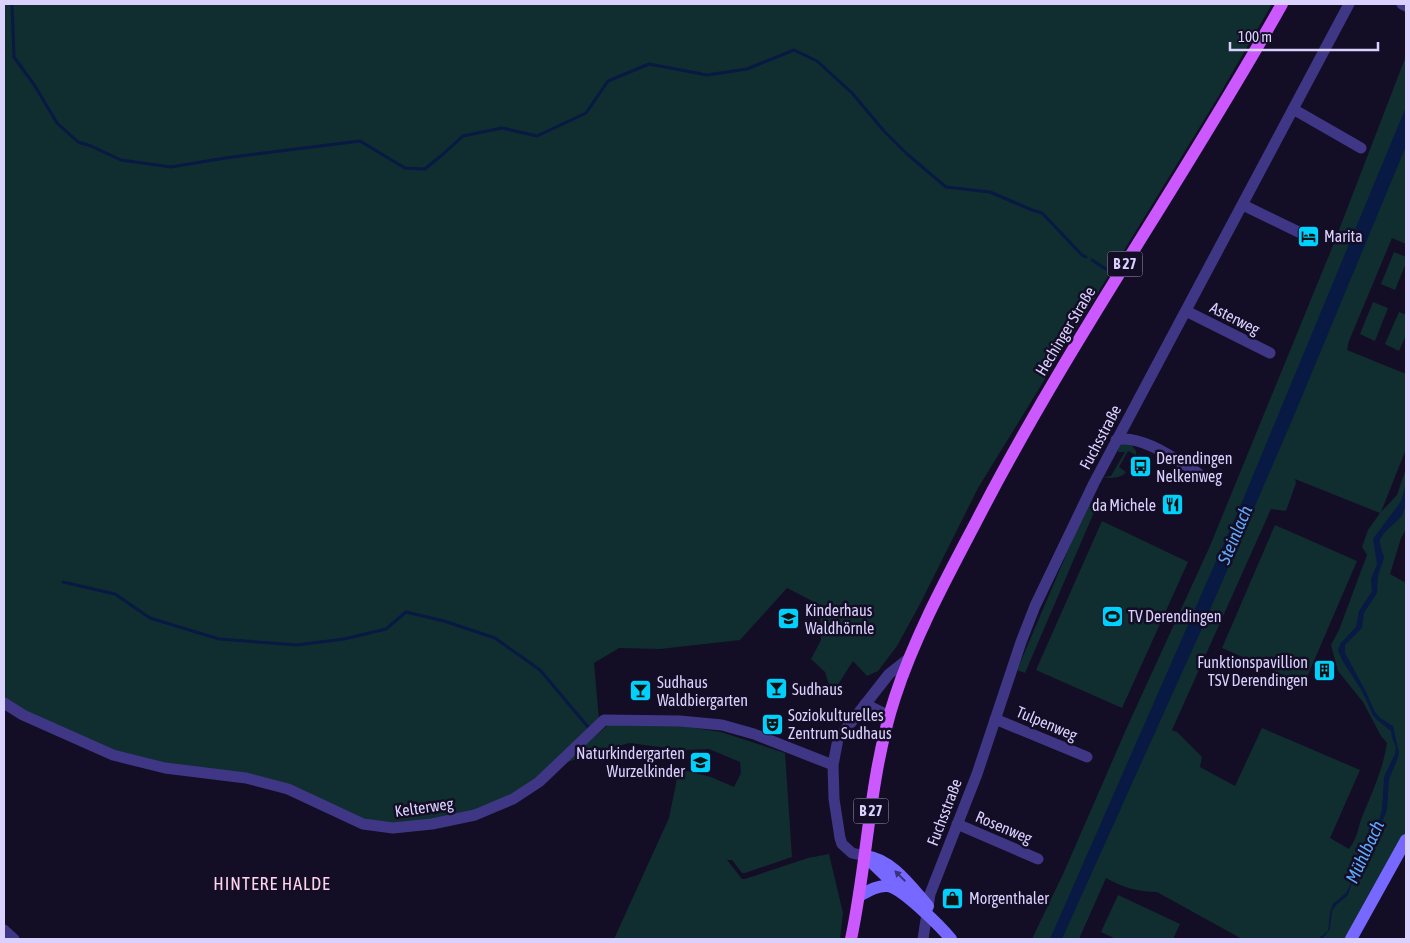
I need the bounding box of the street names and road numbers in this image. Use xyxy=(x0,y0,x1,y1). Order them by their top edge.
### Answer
road number: B 27 xyxy=(1108,252,1142,276)
street label: Hechinger Straße xyxy=(1031,283,1099,379)
street label: Asterweg xyxy=(1207,298,1263,339)
street label: Fuchsstraße xyxy=(1076,402,1124,472)
street label: Tulpenweg xyxy=(1013,702,1080,745)
street label: Fuchsstraße xyxy=(923,776,965,848)
street label: Kelterweg xyxy=(394,794,455,821)
road number: B 27 xyxy=(854,798,888,824)
street label: Rosenweg xyxy=(973,807,1035,848)

